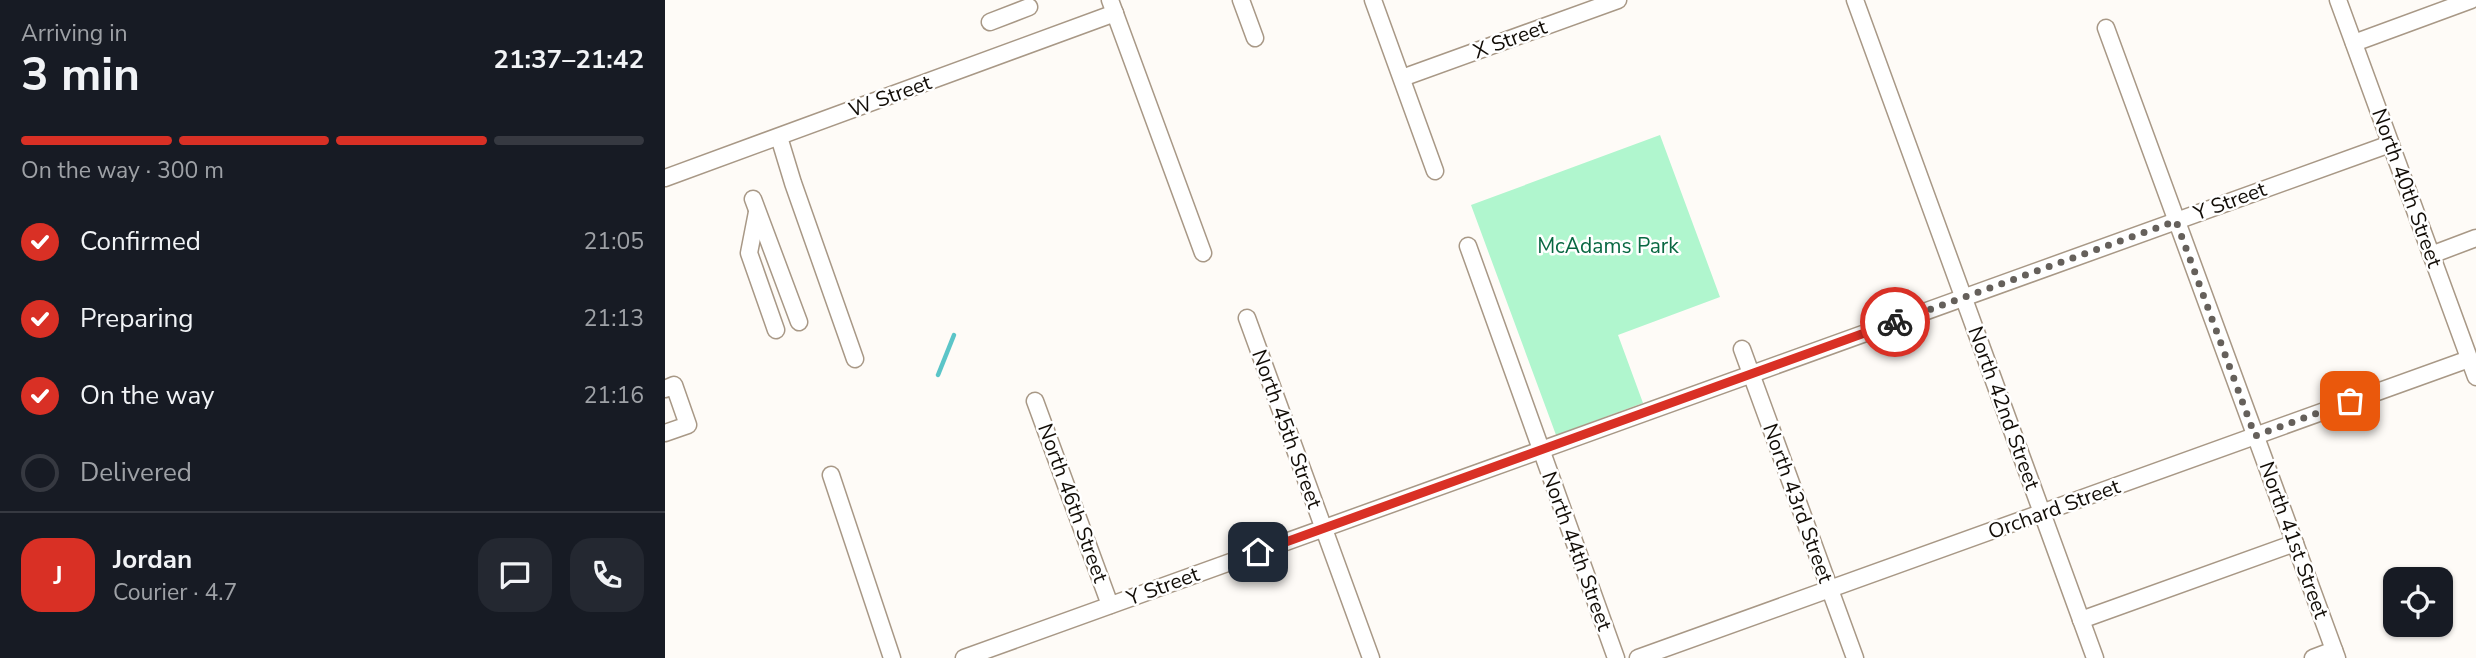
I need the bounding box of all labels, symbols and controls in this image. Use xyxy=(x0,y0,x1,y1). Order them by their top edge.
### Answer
street label: X Street xyxy=(1469,13,1551,65)
text: Arriving in xyxy=(21,18,128,49)
text: 21:37–21:42 xyxy=(493,42,644,77)
text: 3 min xyxy=(21,43,140,106)
street label: W Street xyxy=(845,68,936,124)
street label: North 40th Street xyxy=(2365,105,2449,272)
text: On the way · 300 m xyxy=(21,155,224,186)
street label: Y Street xyxy=(2189,175,2271,227)
icon: check xyxy=(21,223,59,261)
text: Confirmed xyxy=(80,224,201,259)
text: 21:05 xyxy=(584,226,644,257)
park label: McAdams Park xyxy=(1537,232,1679,260)
courier xyxy=(1860,287,1930,357)
icon: check xyxy=(21,300,59,338)
text: Preparing xyxy=(80,301,193,336)
text: 21:13 xyxy=(584,303,644,334)
icon: bike xyxy=(1876,303,1914,341)
street label: North 42nd Street xyxy=(1961,322,2047,494)
street label: North 45th Street xyxy=(1245,346,1329,513)
pin xyxy=(2320,371,2380,431)
icon: check xyxy=(21,377,59,415)
text: On the way xyxy=(80,378,214,413)
text: 21:16 xyxy=(584,380,644,411)
icon: bag xyxy=(2331,382,2369,420)
street label: North 46th Street xyxy=(1031,420,1115,587)
street label: North 43rd Street xyxy=(1756,420,1840,587)
text: Delivered xyxy=(80,455,192,490)
street label: North 41st Street xyxy=(2253,458,2336,623)
street label: North 44th Street xyxy=(1535,468,1619,635)
street label: Orchard Street xyxy=(1984,472,2125,546)
pin xyxy=(1228,522,1288,582)
icon: home xyxy=(1239,533,1277,571)
button: chat xyxy=(478,538,552,612)
button: phone xyxy=(570,538,644,612)
text: Jordan xyxy=(113,542,192,577)
text: J xyxy=(53,558,63,593)
street label: Y Street xyxy=(1122,560,1204,612)
map controls xyxy=(2383,567,2453,637)
button: locate xyxy=(2383,567,2453,637)
text: Courier · 4.7 xyxy=(113,577,237,608)

